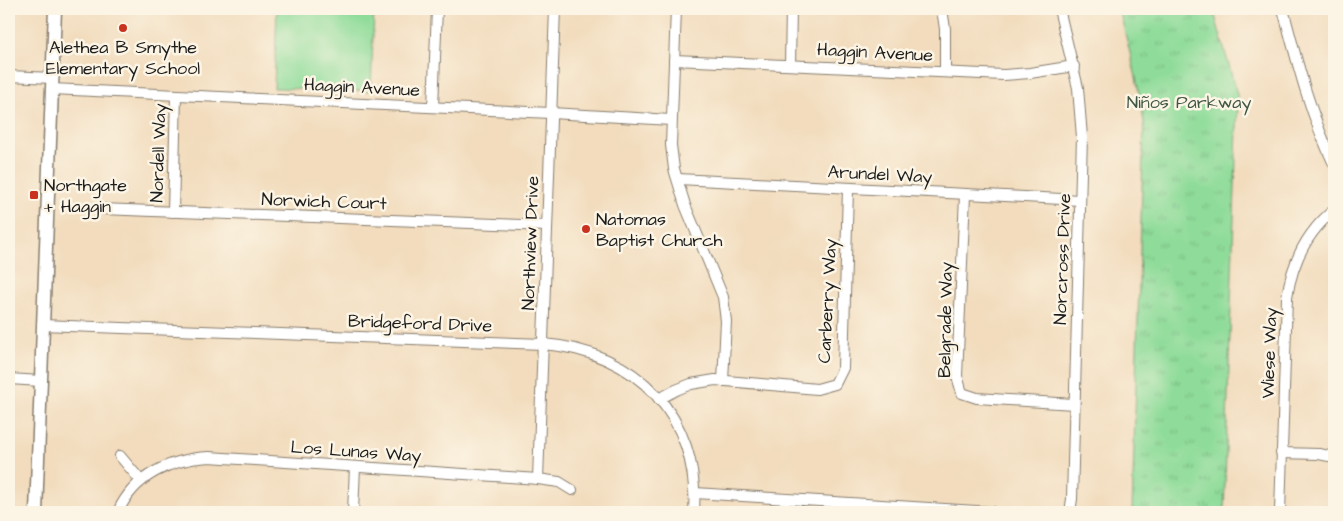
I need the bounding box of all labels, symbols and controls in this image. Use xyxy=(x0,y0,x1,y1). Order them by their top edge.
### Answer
marker: Alethea B Smythe Elementary School xyxy=(117,22,129,34)
place label: Alethea B Smythe Elementary School xyxy=(46,35,200,82)
street label: Haggin Avenue xyxy=(816,37,934,69)
street label: Haggin Avenue xyxy=(303,72,421,104)
park label: Niños Parkway xyxy=(1127,90,1251,116)
street label: Nordell Way xyxy=(144,103,174,203)
street label: Arundel Way xyxy=(827,159,933,191)
place label: Northgate + Haggin xyxy=(44,173,127,220)
street label: Northview Drive xyxy=(516,175,545,311)
street label: Norwich Court xyxy=(261,187,388,216)
marker: Northgate + Haggin xyxy=(28,189,40,201)
street label: Norcross Drive xyxy=(1048,193,1077,325)
place label: Natomas Baptist Church xyxy=(596,207,723,253)
marker: Natomas Baptist Church xyxy=(580,223,592,235)
street label: Carberry Way xyxy=(812,238,844,364)
street label: Belgrade Way xyxy=(932,262,960,378)
street label: Wiese Way xyxy=(1255,307,1285,399)
street label: Bridgeford Drive xyxy=(347,308,493,340)
street label: Los Lunas Way xyxy=(290,434,422,470)

